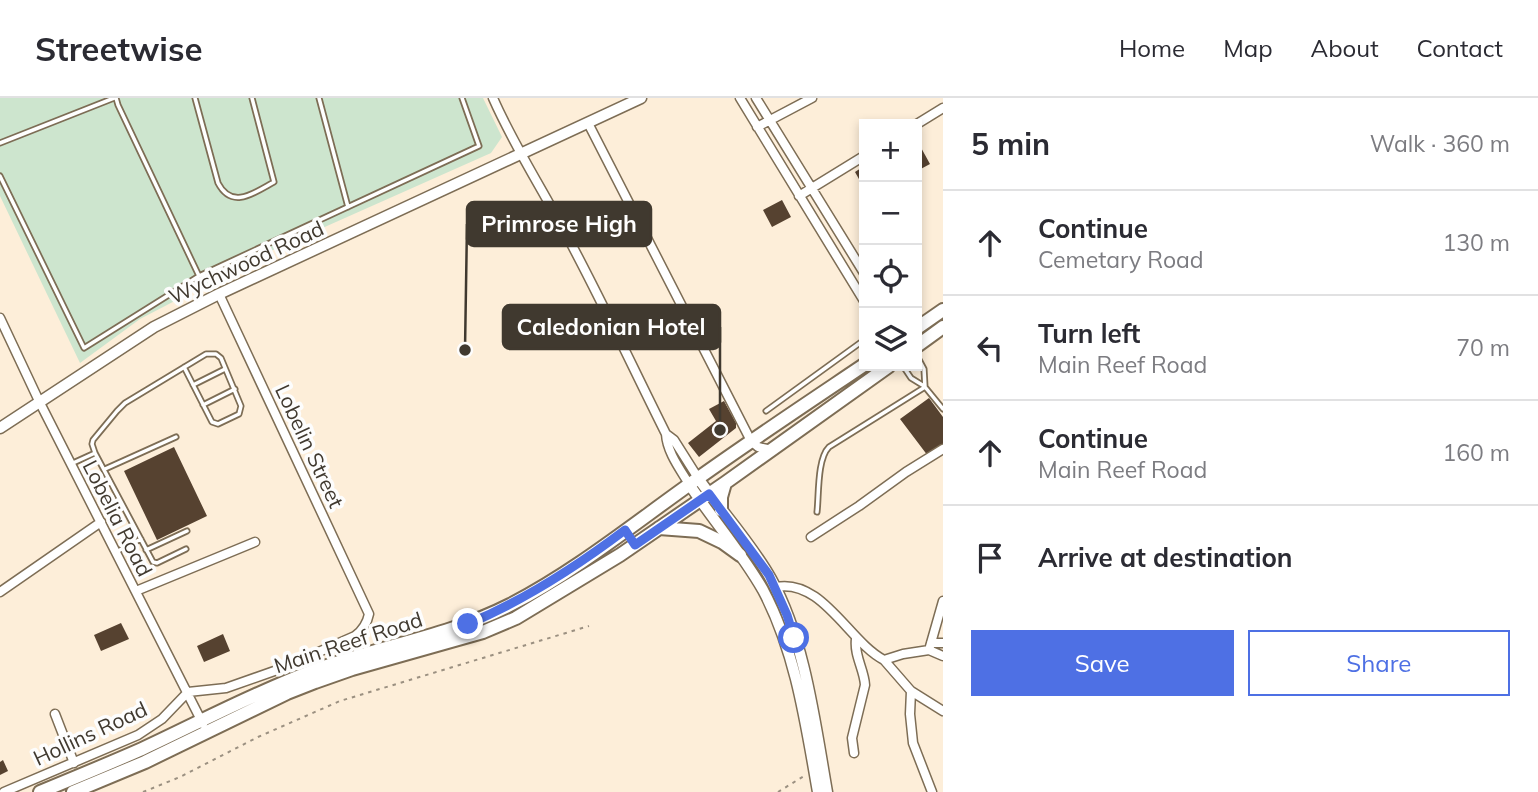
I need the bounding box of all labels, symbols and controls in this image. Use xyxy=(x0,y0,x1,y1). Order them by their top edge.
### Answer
text: Streetwise xyxy=(35,28,203,69)
text: Home xyxy=(1119,33,1185,63)
text: Map xyxy=(1223,33,1273,63)
text: About xyxy=(1311,33,1379,63)
text: Contact xyxy=(1417,33,1503,63)
map controls xyxy=(859,119,922,371)
button: + xyxy=(859,119,922,182)
text: 5 min xyxy=(971,125,1050,163)
text: Walk · 360 m xyxy=(1370,129,1510,158)
button: − xyxy=(859,182,922,245)
callout: Primrose High xyxy=(467,202,651,246)
text: Primrose High xyxy=(481,209,637,238)
text: Continue xyxy=(1038,212,1148,245)
street label: Wychwood Road xyxy=(164,215,328,309)
icon: ahead xyxy=(971,224,1009,262)
text: 130 m xyxy=(1442,228,1510,257)
button: locate xyxy=(859,245,922,308)
text: Cemetary Road xyxy=(1038,245,1204,274)
callout: Caledonian Hotel xyxy=(503,305,720,349)
button: layers xyxy=(859,308,922,371)
text: Caledonian Hotel xyxy=(517,312,705,341)
text: Turn left xyxy=(1038,317,1140,350)
icon: left xyxy=(971,329,1009,367)
text: 70 m xyxy=(1456,333,1510,362)
text: Main Reef Road xyxy=(1038,350,1207,379)
street label: Lobelin Street xyxy=(270,380,350,512)
text: Continue xyxy=(1038,422,1148,455)
icon: ahead xyxy=(971,434,1009,472)
text: 160 m xyxy=(1442,438,1510,467)
text: Main Reef Road xyxy=(1038,455,1207,484)
street label: Lobelia Road xyxy=(78,456,158,580)
icon: arrive xyxy=(971,539,1009,577)
text: Arrive at destination xyxy=(1038,541,1293,574)
street label: Main Reef Road xyxy=(270,606,426,678)
route end xyxy=(452,608,483,639)
route start xyxy=(778,622,809,653)
button: Save xyxy=(971,630,1234,696)
button: Share xyxy=(1248,630,1510,696)
street label: Hollins Road xyxy=(29,695,151,771)

